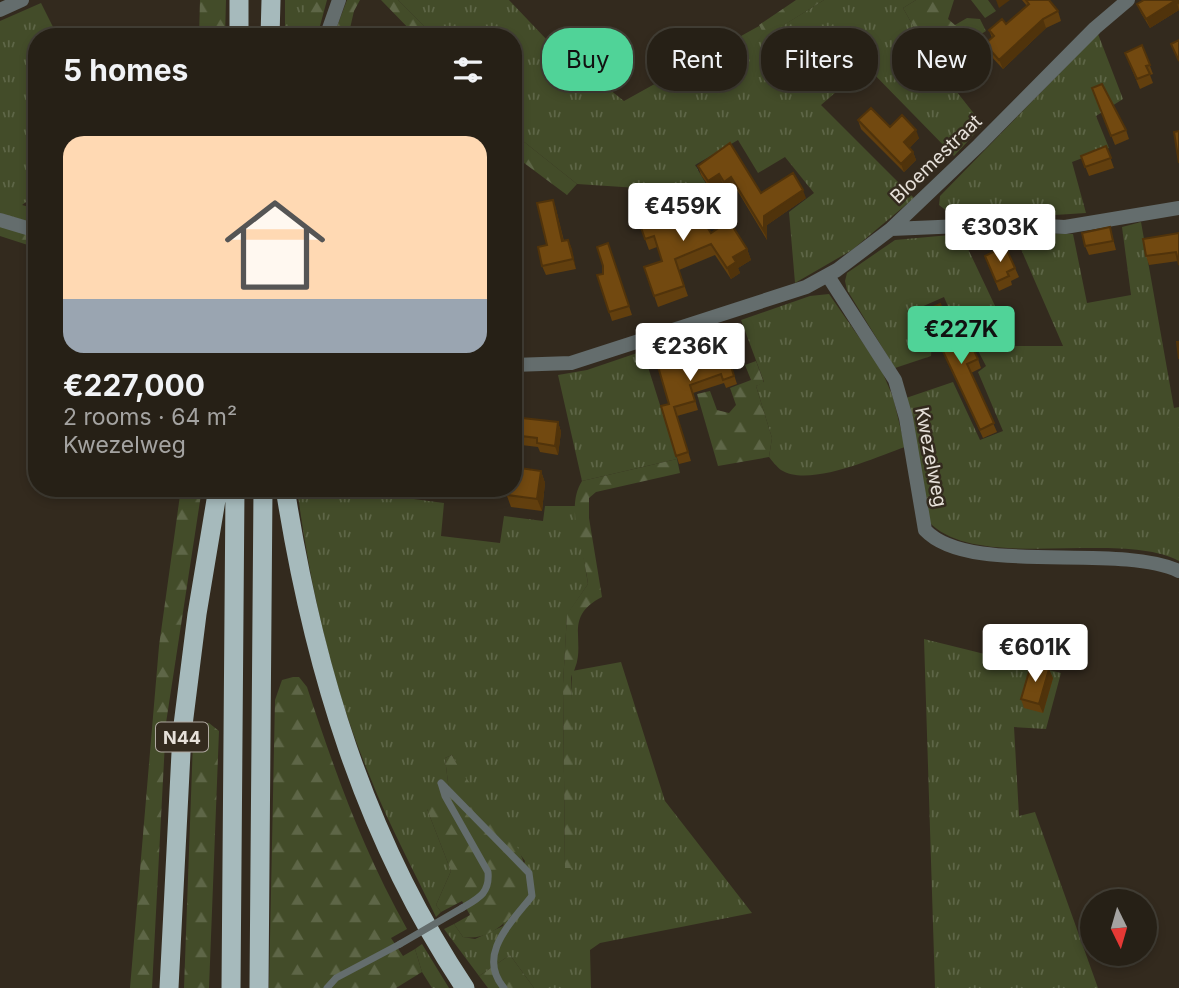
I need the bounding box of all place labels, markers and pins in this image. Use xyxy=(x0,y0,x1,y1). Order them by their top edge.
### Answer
pin: €459K xyxy=(634,184,732,243)
pin: €303K xyxy=(951,204,1049,264)
pin: €227K xyxy=(912,306,1010,366)
pin: €236K xyxy=(641,324,739,383)
pin: €601K xyxy=(986,624,1084,684)

